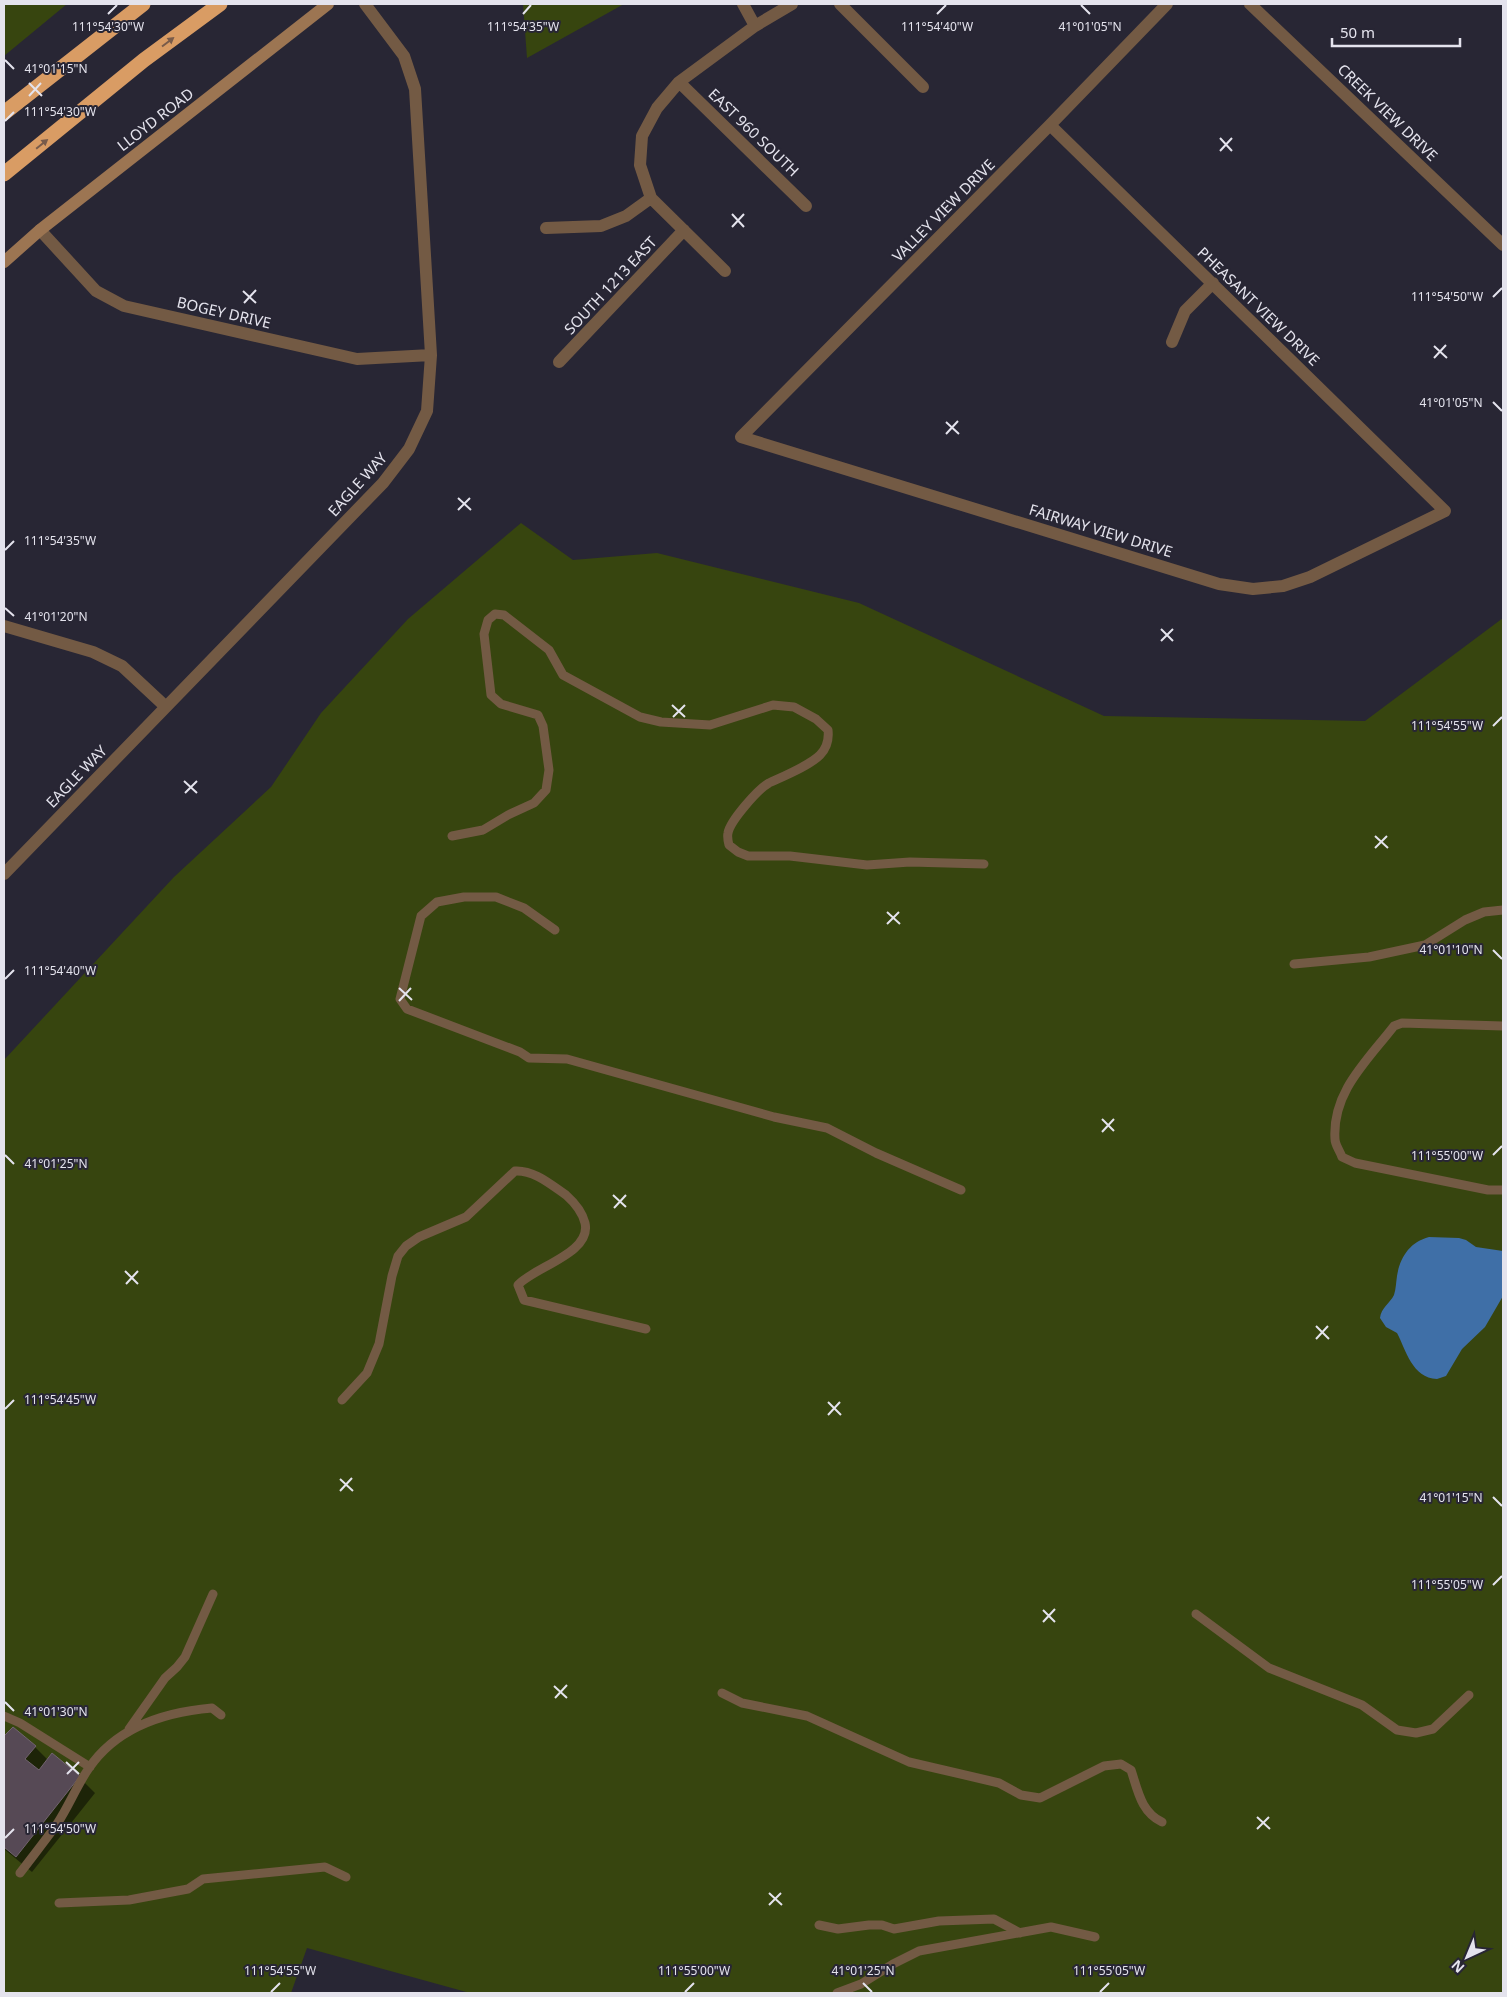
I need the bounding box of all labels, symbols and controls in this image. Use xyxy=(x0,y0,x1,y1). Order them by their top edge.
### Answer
scale bar xyxy=(1332,15,1460,47)
text: 111°54'30"W xyxy=(72,18,144,35)
text: 111°54'35"W xyxy=(487,18,559,35)
text: 111°54'40"W xyxy=(901,18,973,35)
text: 41°01'05"N xyxy=(1058,18,1122,35)
text: 50 m xyxy=(1340,22,1375,42)
one-way arrow xyxy=(161,37,175,47)
street label: CREEK VIEW DRIVE xyxy=(1334,59,1442,165)
text: 41°01'15"N xyxy=(24,60,88,77)
street label: LLOYD ROAD xyxy=(113,83,197,155)
street label: EAST 960 SOUTH xyxy=(704,84,804,180)
text: 111°54'30"W xyxy=(24,103,96,120)
one-way arrow xyxy=(35,138,48,149)
street label: VALLEY VIEW DRIVE xyxy=(887,154,999,266)
street label: SOUTH 1213 EAST xyxy=(559,231,661,338)
street label: PHEASANT VIEW DRIVE xyxy=(1194,242,1324,370)
text: 111°54'50"W xyxy=(1411,288,1483,305)
street label: BOGEY DRIVE xyxy=(175,291,273,333)
text: 41°01'05"N xyxy=(1419,394,1483,411)
street label: EAGLE WAY xyxy=(323,448,391,520)
street label: FAIRWAY VIEW DRIVE xyxy=(1027,499,1175,561)
text: 111°54'35"W xyxy=(24,532,96,549)
text: 41°01'20"N xyxy=(24,608,88,625)
text: 111°54'55"W xyxy=(1411,717,1483,734)
street label: EAGLE WAY xyxy=(41,740,111,811)
text: 41°01'10"N xyxy=(1419,941,1483,958)
text: 111°54'40"W xyxy=(24,962,96,979)
text: 111°55'00"W xyxy=(1411,1147,1483,1164)
text: 41°01'25"N xyxy=(24,1155,88,1172)
text: 111°54'45"W xyxy=(24,1391,96,1408)
text: 41°01'15"N xyxy=(1419,1489,1483,1506)
text: 111°55'05"W xyxy=(1411,1576,1483,1593)
text: 41°01'30"N xyxy=(24,1703,88,1720)
text: 111°54'50"W xyxy=(24,1820,96,1837)
north arrow xyxy=(1442,1932,1492,1982)
text: N xyxy=(1447,1956,1468,1978)
text: 111°54'55"W xyxy=(244,1962,316,1979)
text: 111°55'00"W xyxy=(658,1962,730,1979)
text: 41°01'25"N xyxy=(831,1962,895,1979)
text: 111°55'05"W xyxy=(1073,1962,1145,1979)

